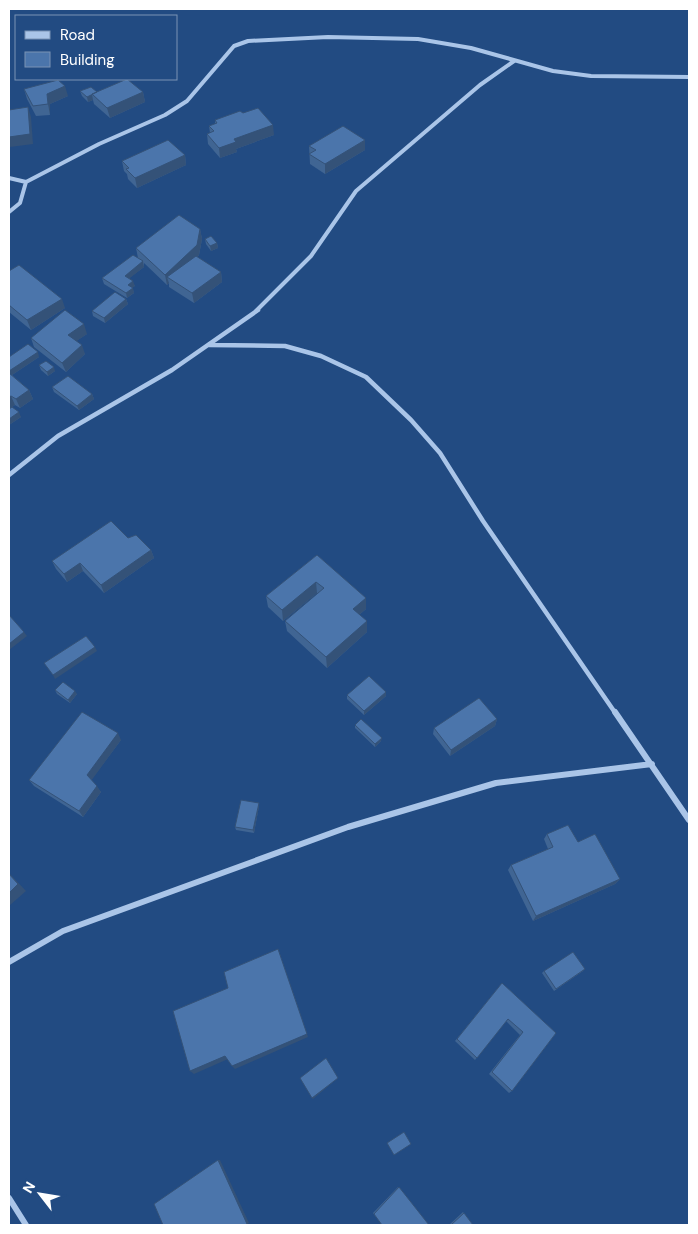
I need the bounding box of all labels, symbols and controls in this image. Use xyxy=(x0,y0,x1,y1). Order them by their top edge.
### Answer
legend xyxy=(15,15,178,80)
text: Road xyxy=(60,25,95,45)
text: Building xyxy=(60,50,115,70)
north arrow xyxy=(15,1169,65,1219)
text: N xyxy=(19,1178,39,1196)

